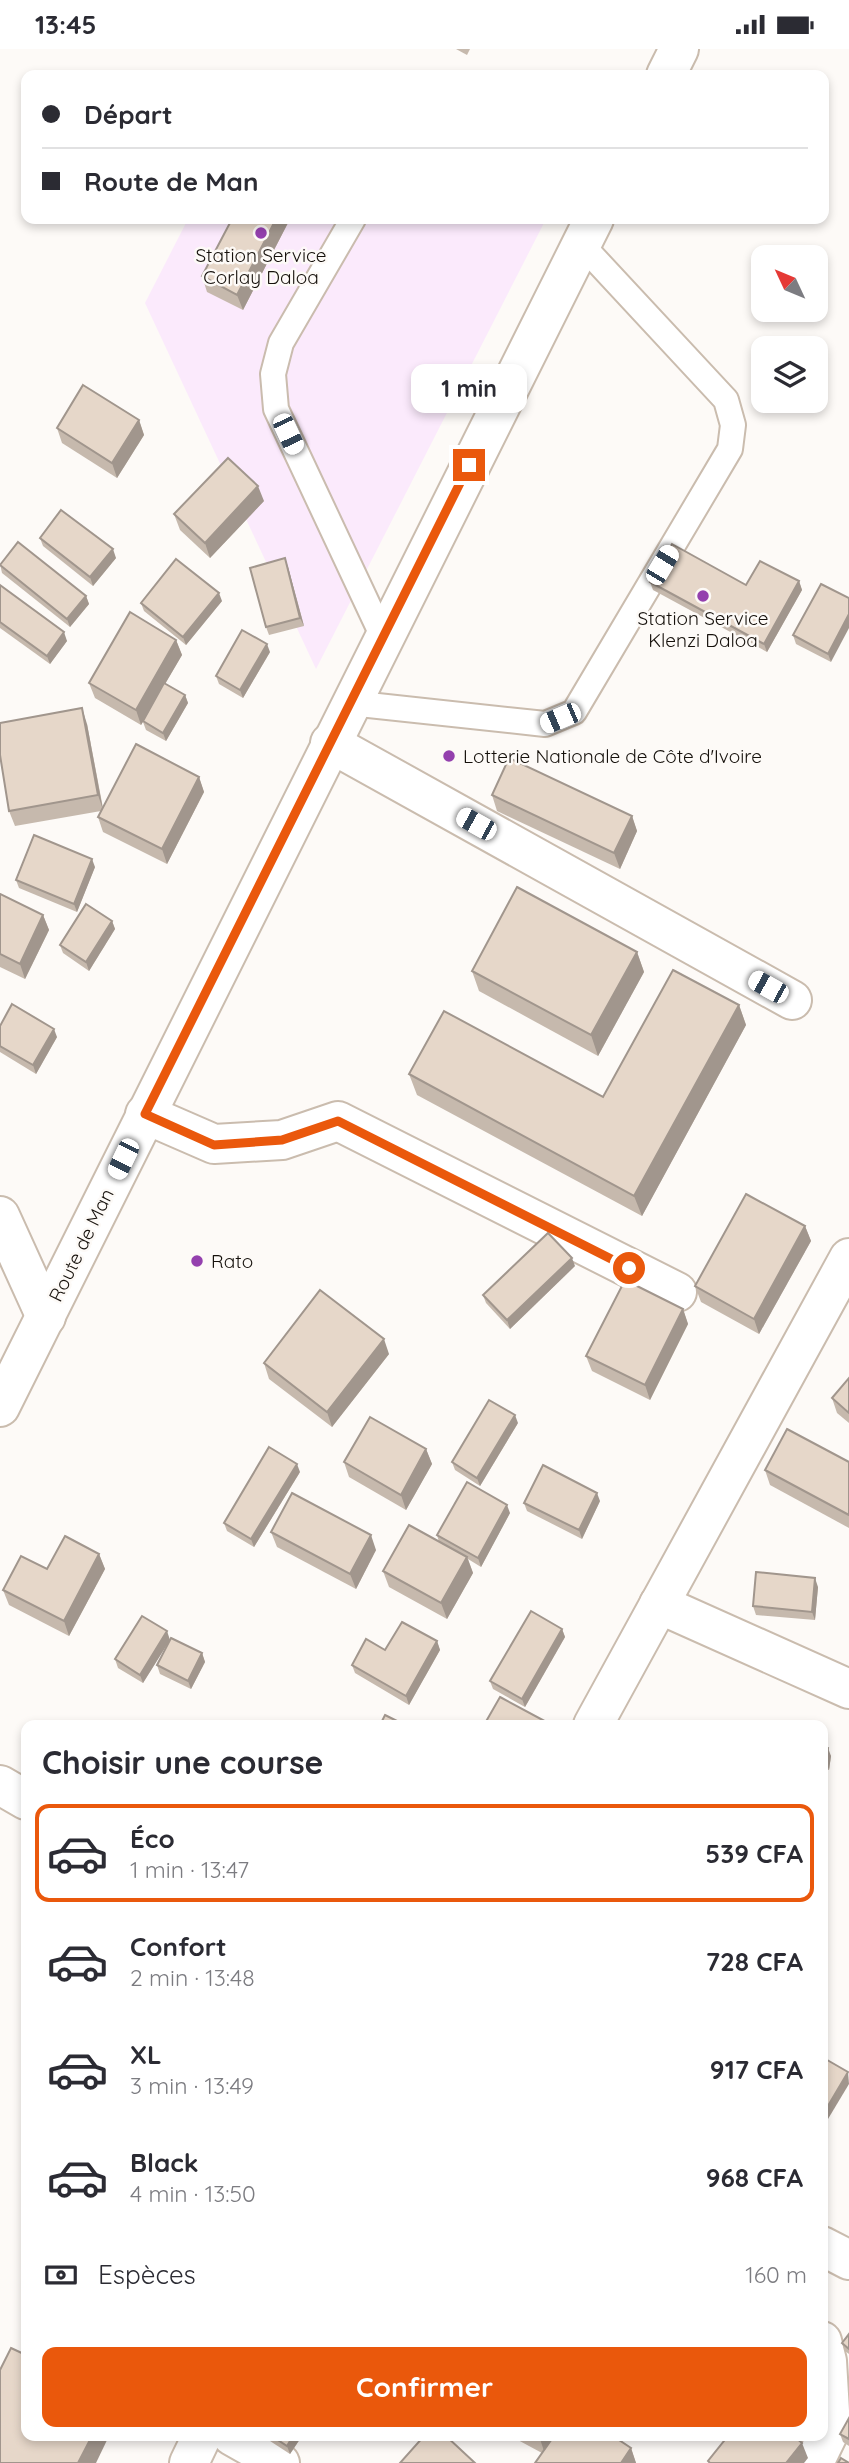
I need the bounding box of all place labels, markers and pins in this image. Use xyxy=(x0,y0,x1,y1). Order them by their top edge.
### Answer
marker: Station Service Corlay Daloa xyxy=(253,225,269,241)
place label: Station Service Corlay Daloa xyxy=(195,243,327,289)
marker: Station Service Klenzi Daloa xyxy=(695,588,711,604)
place label: Station Service Klenzi Daloa xyxy=(637,606,769,652)
place label: Lotterie Nationale de Côte d'Ivoire xyxy=(463,744,762,768)
marker: Lotterie Nationale de Côte d'Ivoire xyxy=(441,748,457,764)
place label: Rato xyxy=(211,1249,253,1273)
marker: Rato xyxy=(189,1253,205,1269)

